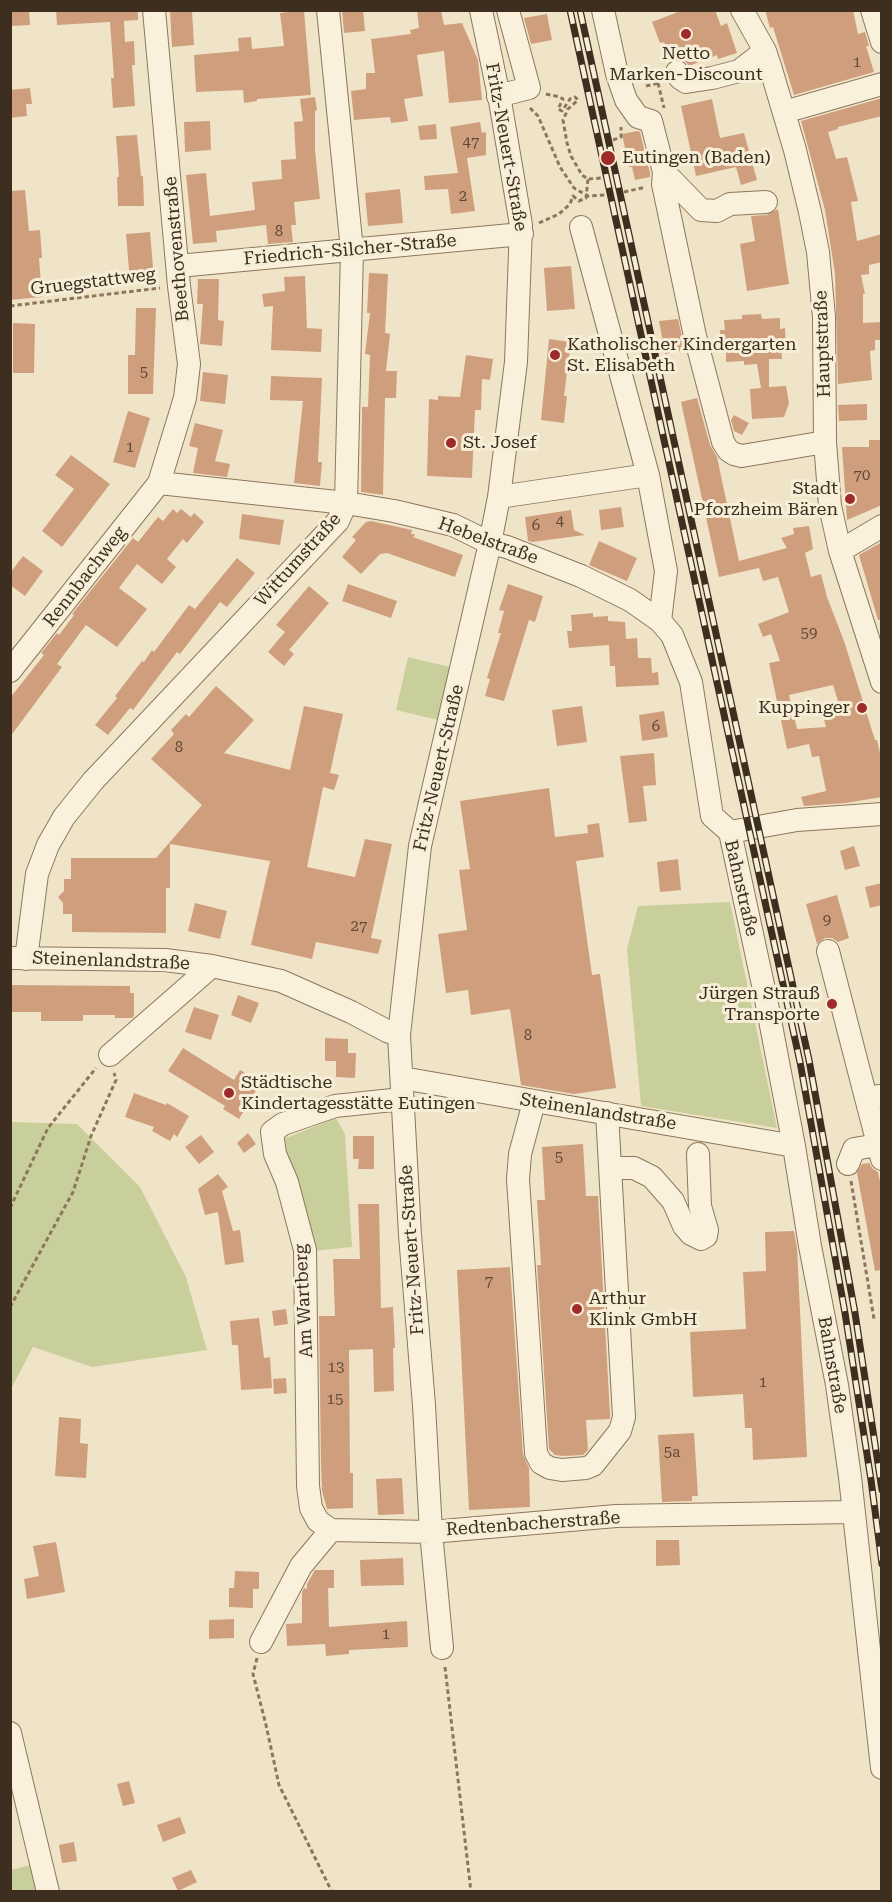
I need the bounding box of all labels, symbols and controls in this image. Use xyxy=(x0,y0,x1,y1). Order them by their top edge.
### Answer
marker: Netto Marken-Discount xyxy=(679,27,693,41)
place label: Netto Marken-Discount xyxy=(609,43,763,86)
house number: 1 xyxy=(853,54,861,72)
street label: Fritz-Neuert-Straße xyxy=(481,61,531,233)
house number: 47 xyxy=(463,134,479,152)
place label: Eutingen (Baden) xyxy=(622,147,771,169)
marker: Eutingen (Baden) xyxy=(599,149,617,167)
street label: Beethovenstraße xyxy=(160,175,194,323)
house number: 2 xyxy=(459,188,467,206)
house number: 8 xyxy=(275,223,283,241)
street label: Friedrich-Silcher-Straße xyxy=(243,230,457,270)
street label: Gruegstattweg xyxy=(29,264,157,300)
street label: Hauptstraße xyxy=(810,290,836,398)
place label: Katholischer Kindergarten St. Elisabeth xyxy=(567,334,797,376)
marker: Katholischer Kindergarten St. Elisabeth xyxy=(548,348,562,362)
house number: 5 xyxy=(140,364,148,382)
place label: St. Josef xyxy=(463,432,537,454)
marker: St. Josef xyxy=(444,436,458,450)
house number: 1 xyxy=(126,439,134,457)
house number: 70 xyxy=(854,467,870,485)
place label: Stadt Pforzheim Bären xyxy=(694,478,838,520)
marker: Stadt Pforzheim Bären xyxy=(843,492,857,506)
street label: Wittumstraße xyxy=(250,509,346,611)
street label: Hebelstraße xyxy=(435,513,541,569)
house number: 4 xyxy=(556,513,564,531)
house number: 6 xyxy=(532,517,540,535)
street label: Rennbachweg xyxy=(39,522,131,632)
house number: 59 xyxy=(801,625,817,643)
street label: Fritz-Neuert-Straße xyxy=(409,682,469,854)
place label: Kuppinger xyxy=(758,697,850,719)
marker: Kuppinger xyxy=(855,701,869,715)
house number: 6 xyxy=(652,718,660,736)
house number: 8 xyxy=(175,739,183,757)
street label: Bahnstraße xyxy=(719,838,763,938)
house number: 9 xyxy=(823,912,831,930)
house number: 27 xyxy=(351,918,367,936)
street label: Steinenlandstraße xyxy=(32,947,190,975)
place label: Jürgen Strauß Transporte xyxy=(699,983,820,1026)
marker: Jürgen Strauß Transporte xyxy=(825,997,839,1011)
house number: 8 xyxy=(524,1027,532,1045)
place label: Städtische Kindertagesstätte Eutingen xyxy=(241,1072,476,1114)
marker: Städtische Kindertagesstätte Eutingen xyxy=(222,1086,236,1100)
street label: Steinenlandstraße xyxy=(518,1089,678,1135)
house number: 5 xyxy=(555,1149,563,1167)
street label: Fritz-Neuert-Straße xyxy=(395,1164,429,1336)
street label: Am Wartberg xyxy=(290,1243,318,1359)
house number: 7 xyxy=(485,1273,493,1291)
place label: Arthur Klink GmbH xyxy=(589,1288,698,1330)
marker: Arthur Klink GmbH xyxy=(570,1302,584,1316)
street label: Bahnstraße xyxy=(813,1315,851,1415)
house number: 13 xyxy=(328,1359,344,1377)
house number: 1 xyxy=(759,1374,767,1392)
house number: 15 xyxy=(327,1391,343,1409)
house number: 5a xyxy=(664,1444,680,1462)
street label: Redtenbacherstraße xyxy=(445,1507,621,1541)
house number: 1 xyxy=(382,1626,390,1644)

